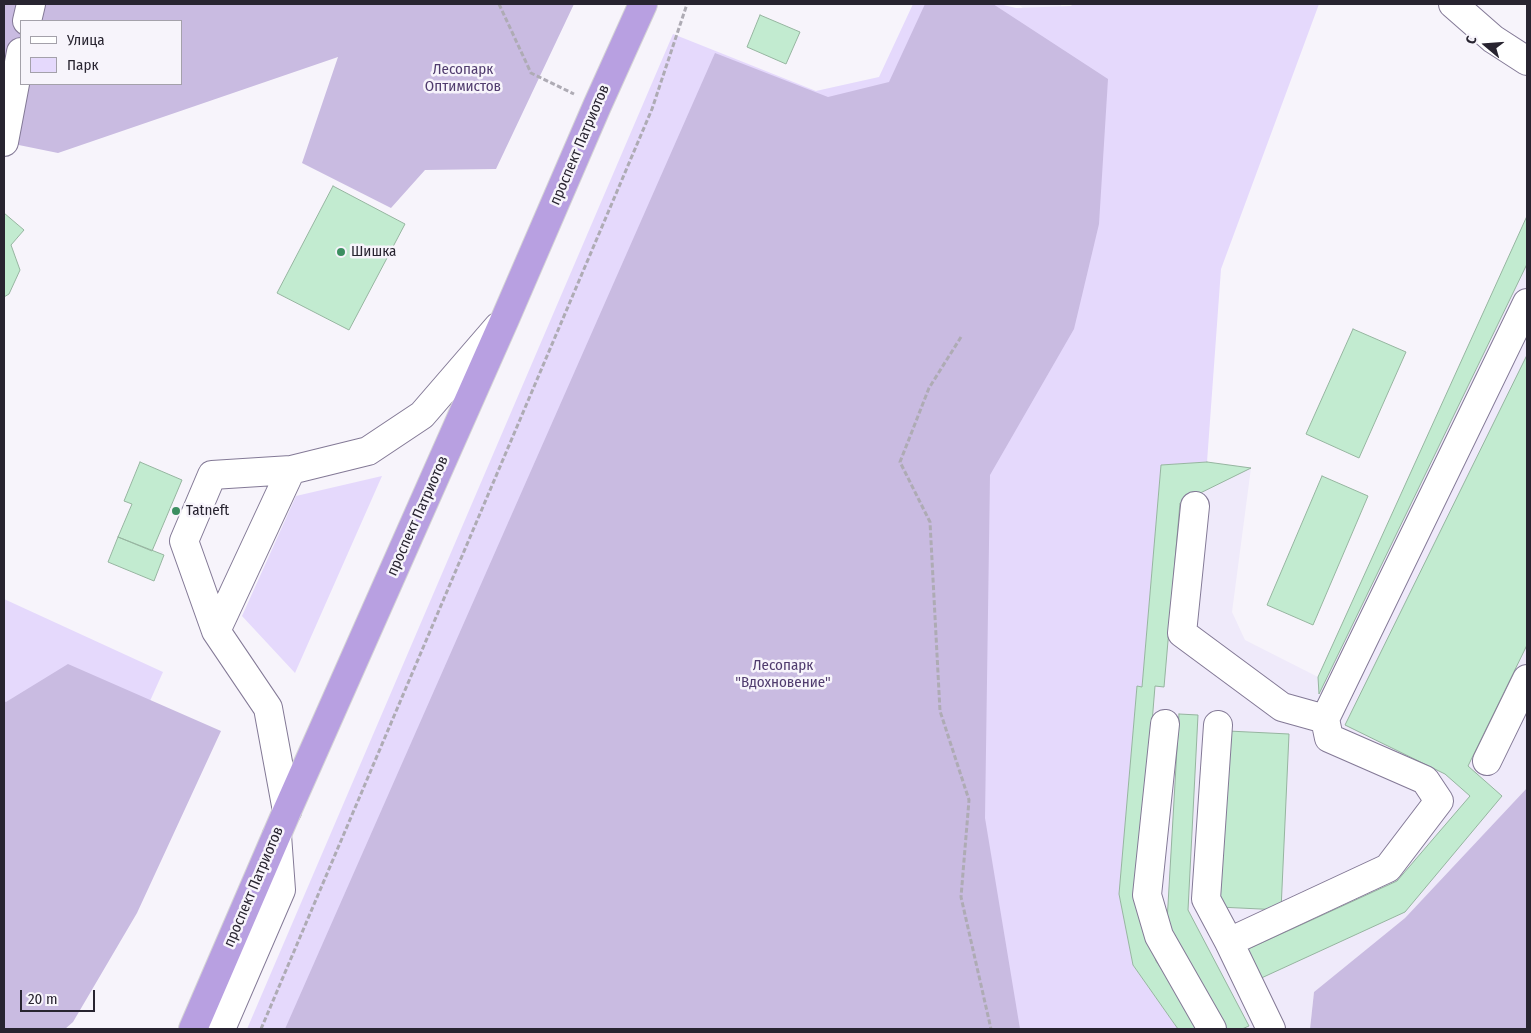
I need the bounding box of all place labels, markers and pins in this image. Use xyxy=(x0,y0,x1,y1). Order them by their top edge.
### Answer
place label: Шишка xyxy=(351,243,396,261)
marker: Шишка xyxy=(335,246,347,258)
place label: Tatneft xyxy=(186,502,229,520)
marker: Tatneft xyxy=(170,505,182,517)

